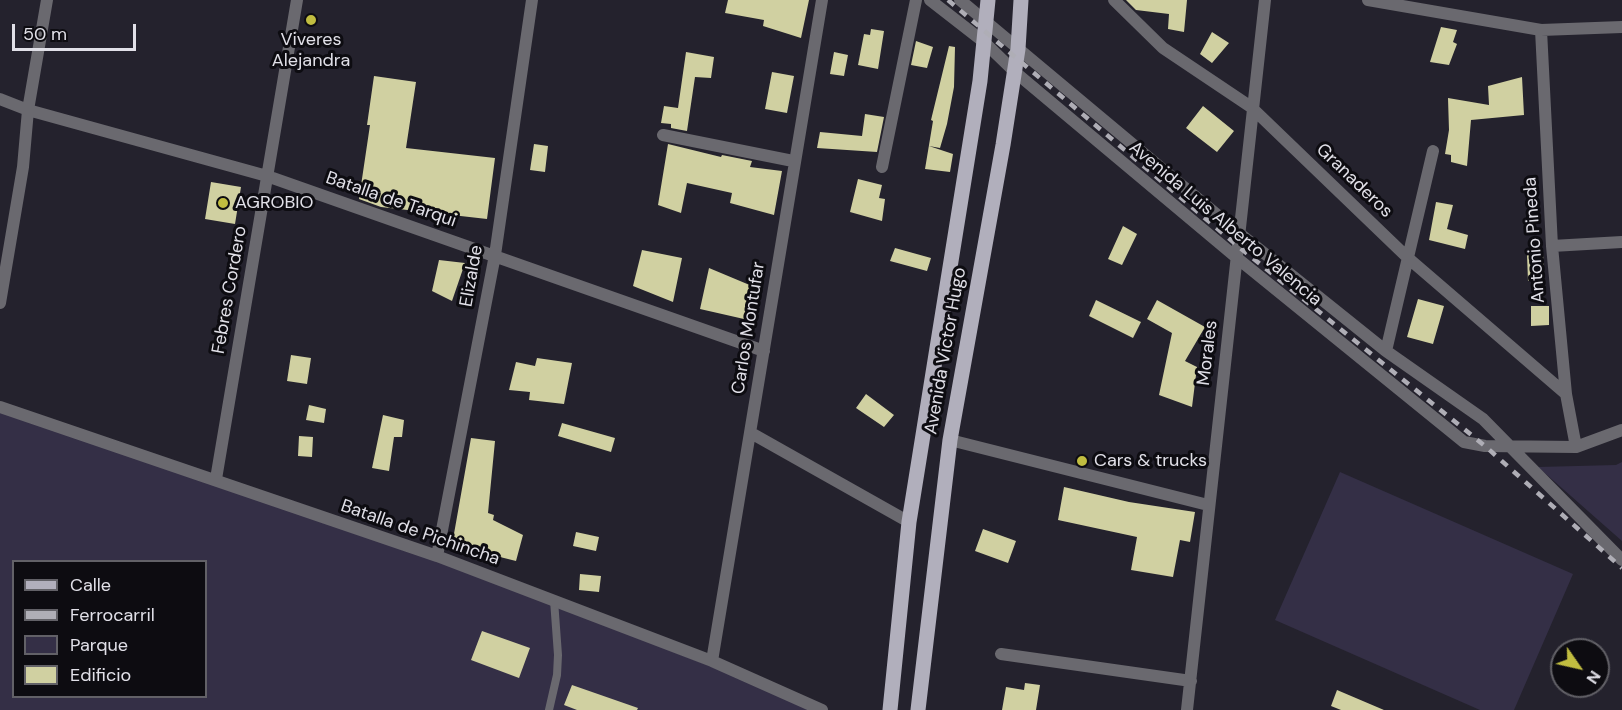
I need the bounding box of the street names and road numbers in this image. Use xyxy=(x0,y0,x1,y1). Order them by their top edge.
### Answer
street label: Avenida Luis Alberto Valencia xyxy=(1124,137,1326,311)
street label: Granaderos xyxy=(1311,139,1397,223)
street label: Batalla de Tarqui xyxy=(323,167,459,233)
street label: Antonio Pineda xyxy=(1520,176,1550,304)
street label: Febres Cordero xyxy=(208,224,252,356)
street label: Elizalde xyxy=(456,244,488,308)
street label: Carlos Montufar xyxy=(728,260,770,396)
street label: Avenida Victor Hugo xyxy=(921,266,971,436)
street label: Morales xyxy=(1193,319,1223,387)
street label: Batalla de Pichincha xyxy=(338,496,502,570)

